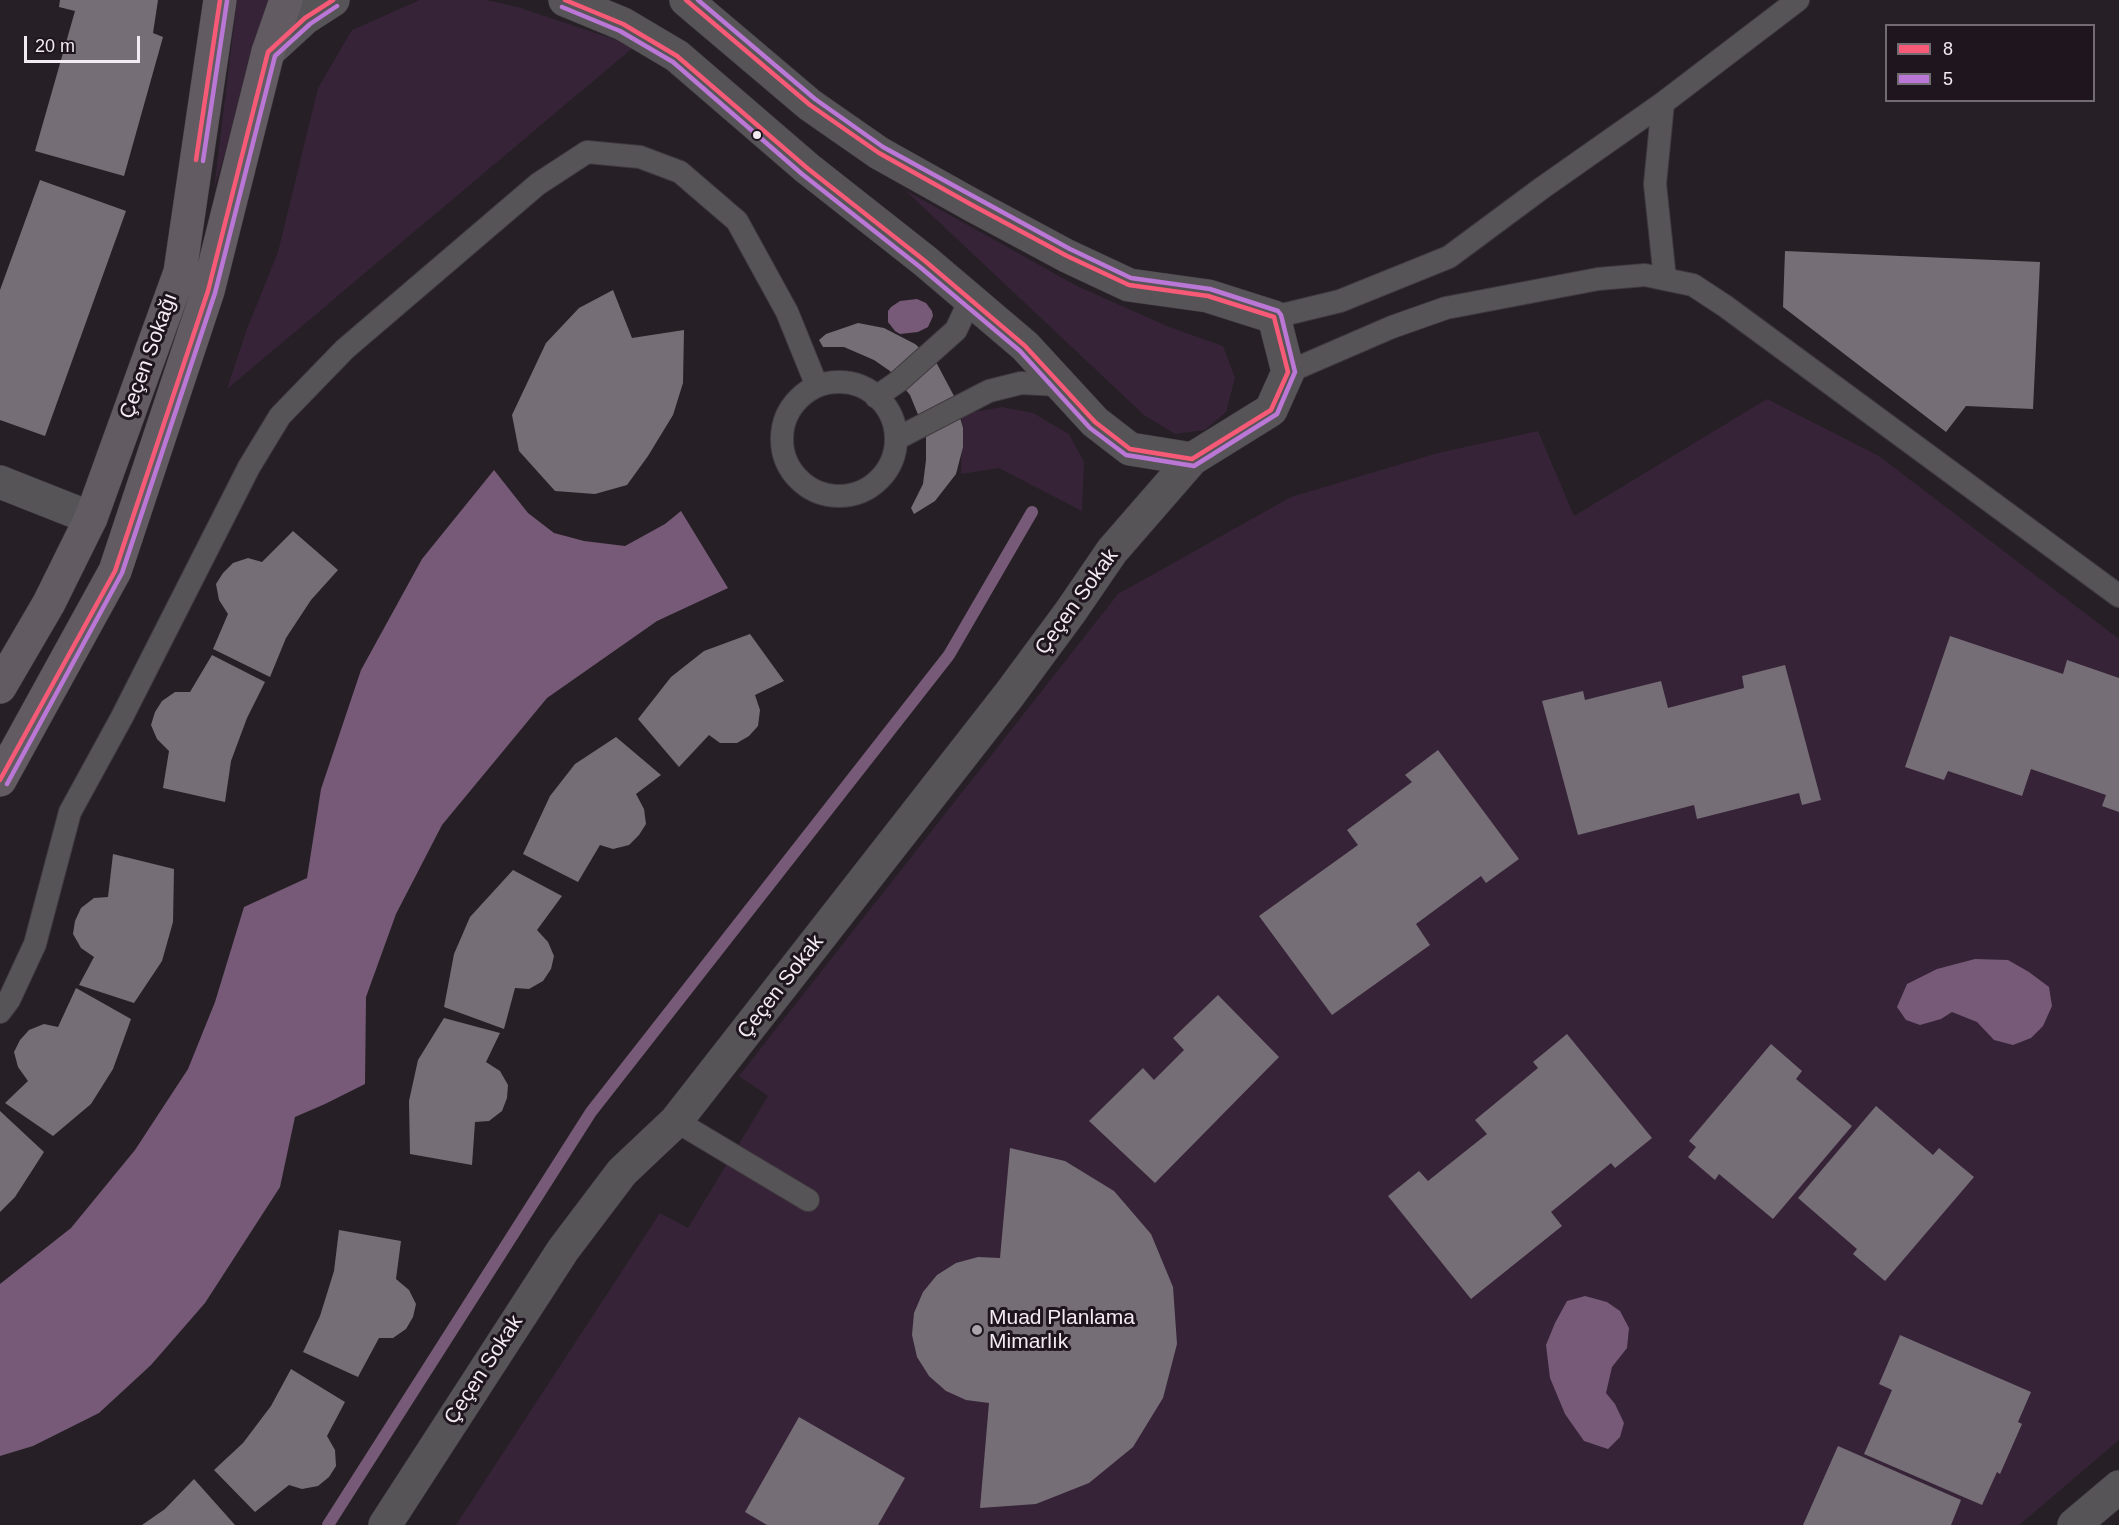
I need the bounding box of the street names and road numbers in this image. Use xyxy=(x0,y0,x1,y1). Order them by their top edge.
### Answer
street label: Çeçen Sokağı xyxy=(115,290,183,422)
street label: Çeçen Sokak xyxy=(1030,544,1124,660)
street label: Çeçen Sokak xyxy=(733,930,829,1044)
street label: Çeçen Sokak xyxy=(439,1311,529,1429)

